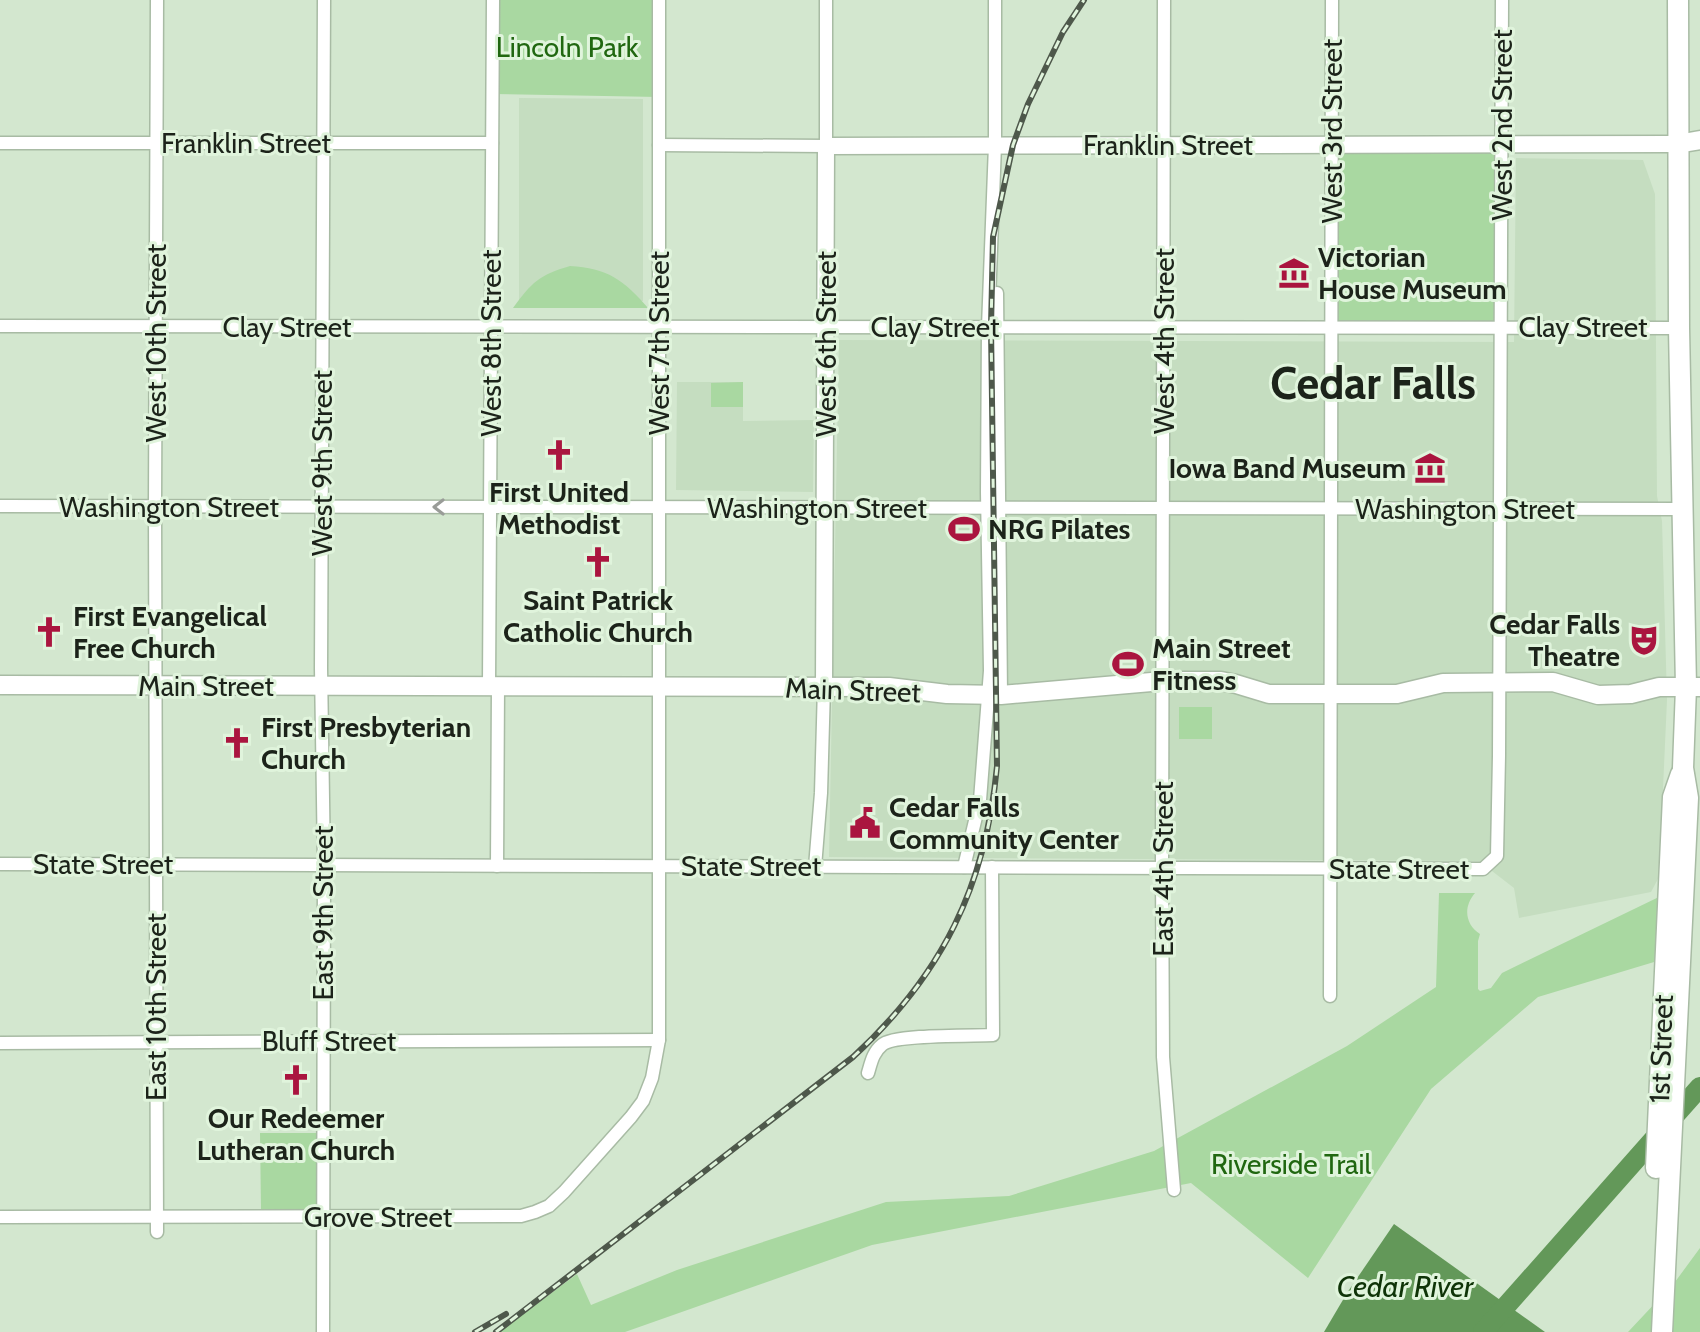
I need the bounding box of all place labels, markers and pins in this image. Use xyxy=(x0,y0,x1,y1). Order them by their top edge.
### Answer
place label: Victorian House Museum xyxy=(1318,240,1507,306)
museum icon: Victorian House Museum xyxy=(1277,256,1311,290)
church icon: First United Methodist xyxy=(542,438,576,472)
place label: Iowa Band Museum xyxy=(1169,451,1406,485)
museum icon: Iowa Band Museum xyxy=(1413,451,1447,485)
place label: First United Methodist xyxy=(489,475,629,541)
sports icon: NRG Pilates xyxy=(947,512,981,546)
place label: NRG Pilates xyxy=(988,512,1131,546)
church icon: Saint Patrick Catholic Church xyxy=(581,545,615,579)
place label: Saint Patrick Catholic Church xyxy=(503,583,693,649)
place label: First Evangelical Free Church xyxy=(73,599,267,665)
place label: Cedar Falls Theatre xyxy=(1489,607,1620,673)
church icon: First Evangelical Free Church xyxy=(32,615,66,649)
theatre icon: Cedar Falls Theatre xyxy=(1627,623,1661,657)
place label: Main Street Fitness xyxy=(1152,631,1291,697)
sports icon: Main Street Fitness xyxy=(1111,647,1145,681)
place label: First Presbyterian Church xyxy=(261,710,471,776)
church icon: First Presbyterian Church xyxy=(220,726,254,760)
place label: Cedar Falls Community Center xyxy=(889,790,1119,856)
public building icon: Cedar Falls Community Center xyxy=(848,806,882,840)
church icon: Our Redeemer Lutheran Church xyxy=(279,1063,313,1097)
place label: Our Redeemer Lutheran Church xyxy=(197,1101,395,1167)

